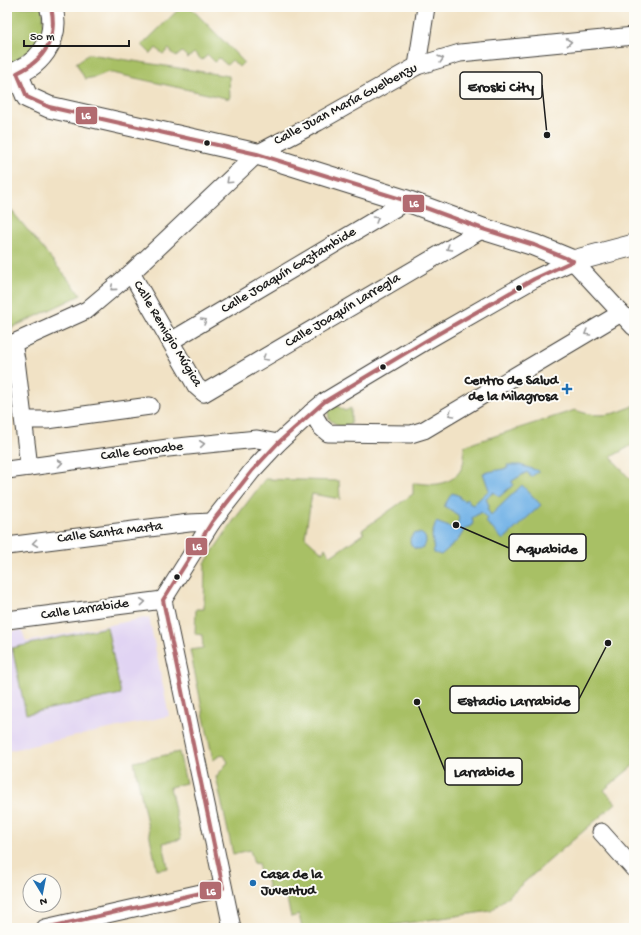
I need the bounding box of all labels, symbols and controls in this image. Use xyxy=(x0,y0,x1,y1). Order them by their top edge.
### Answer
scale bar xyxy=(24,22,129,48)
text: 50 m xyxy=(30,31,55,45)
one-way arrow xyxy=(566,38,572,47)
one-way arrow xyxy=(437,55,444,64)
street label: Calle Juan María Guelbenzu xyxy=(271,60,421,150)
callout: Eroski City xyxy=(460,72,542,99)
text: Eroski City xyxy=(468,79,535,97)
line badge: L6 xyxy=(75,106,98,125)
text: L6 xyxy=(81,111,91,123)
unlabelled marker xyxy=(202,138,212,148)
one-way arrow xyxy=(226,176,234,184)
line badge: L6 xyxy=(402,194,425,213)
text: L6 xyxy=(409,199,419,211)
one-way arrow xyxy=(372,216,379,224)
street label: Calle Joaquín Gaztambide xyxy=(218,224,360,318)
one-way arrow xyxy=(446,244,453,251)
street label: Calle Joaquín Larregla xyxy=(282,269,405,352)
street label: Calle Remigio Múgica xyxy=(129,278,206,391)
unlabelled marker xyxy=(514,283,524,293)
one-way arrow xyxy=(111,284,118,291)
one-way arrow xyxy=(200,318,207,325)
one-way arrow xyxy=(584,328,591,336)
one-way arrow xyxy=(262,353,269,360)
unlabelled marker xyxy=(378,362,388,372)
place label: Centro de Salud de la Milagrosa xyxy=(463,373,560,406)
marker: Centro de Salud de la Milagrosa xyxy=(561,383,573,395)
one-way arrow xyxy=(448,409,455,416)
street label: Calle Goroabe xyxy=(100,438,185,465)
one-way arrow xyxy=(199,440,205,449)
one-way arrow xyxy=(56,459,63,468)
street label: Calle Santa Marta xyxy=(56,518,165,548)
callout: Aquabide xyxy=(509,534,586,561)
line badge: L6 xyxy=(185,537,208,556)
one-way arrow xyxy=(32,538,38,547)
text: Aquabide xyxy=(516,541,579,559)
text: L6 xyxy=(192,542,202,554)
unlabelled marker xyxy=(172,572,182,582)
street label: Calle Larrabide xyxy=(40,595,131,625)
one-way arrow xyxy=(140,598,146,607)
callout: Estadio Larrabide xyxy=(450,686,579,713)
text: Estadio Larrabide xyxy=(457,693,572,711)
callout: Larrabide xyxy=(445,758,522,785)
text: Larrabide xyxy=(454,764,515,782)
place label: Casa de la Juventud xyxy=(260,867,323,900)
north arrow xyxy=(22,873,62,913)
marker: Casa de la Juventud xyxy=(248,878,258,888)
line badge: L6 xyxy=(199,881,222,900)
text: L6 xyxy=(206,887,216,899)
text: N xyxy=(39,894,48,907)

